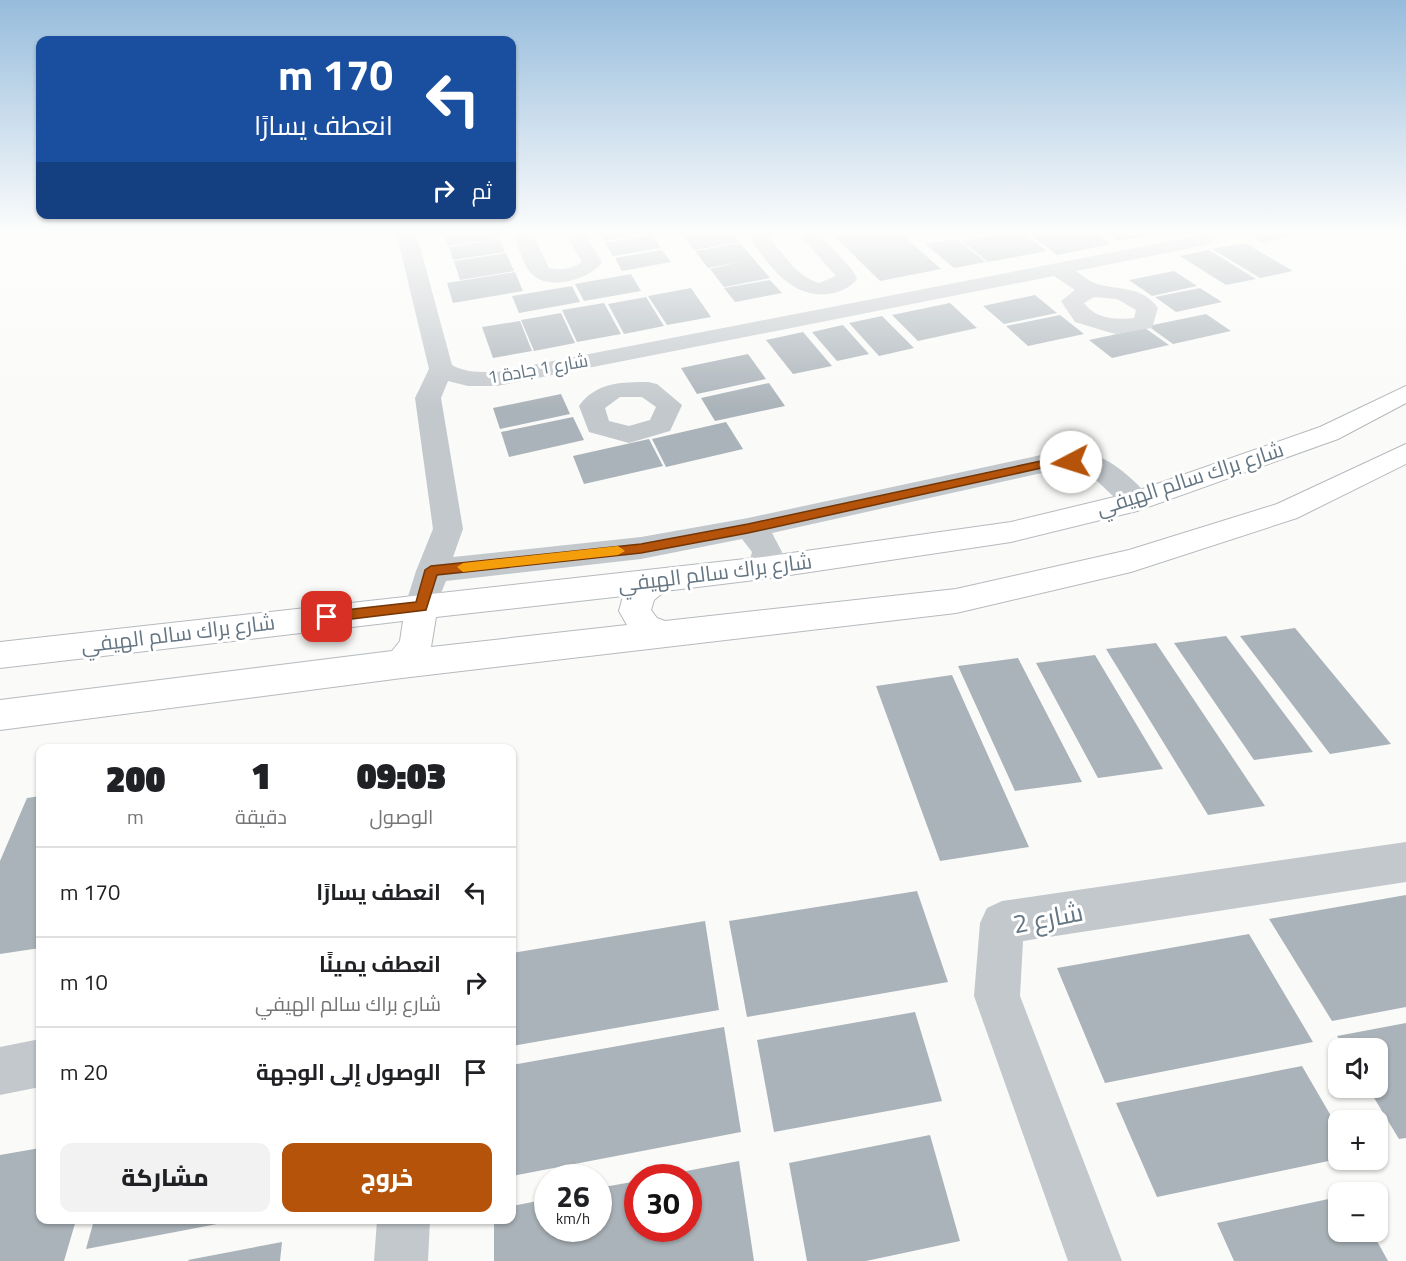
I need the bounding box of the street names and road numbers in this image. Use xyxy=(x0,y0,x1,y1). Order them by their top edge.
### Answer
street label: شارع 1 جادة 1 xyxy=(486,346,590,391)
street label: شارع براك سالم الهيفي xyxy=(1092,433,1288,524)
street label: شارع براك سالم الهيفي xyxy=(616,544,814,601)
street label: شارع براك سالم الهيفي xyxy=(79,605,277,662)
street label: شارع 2 xyxy=(1010,892,1086,943)

